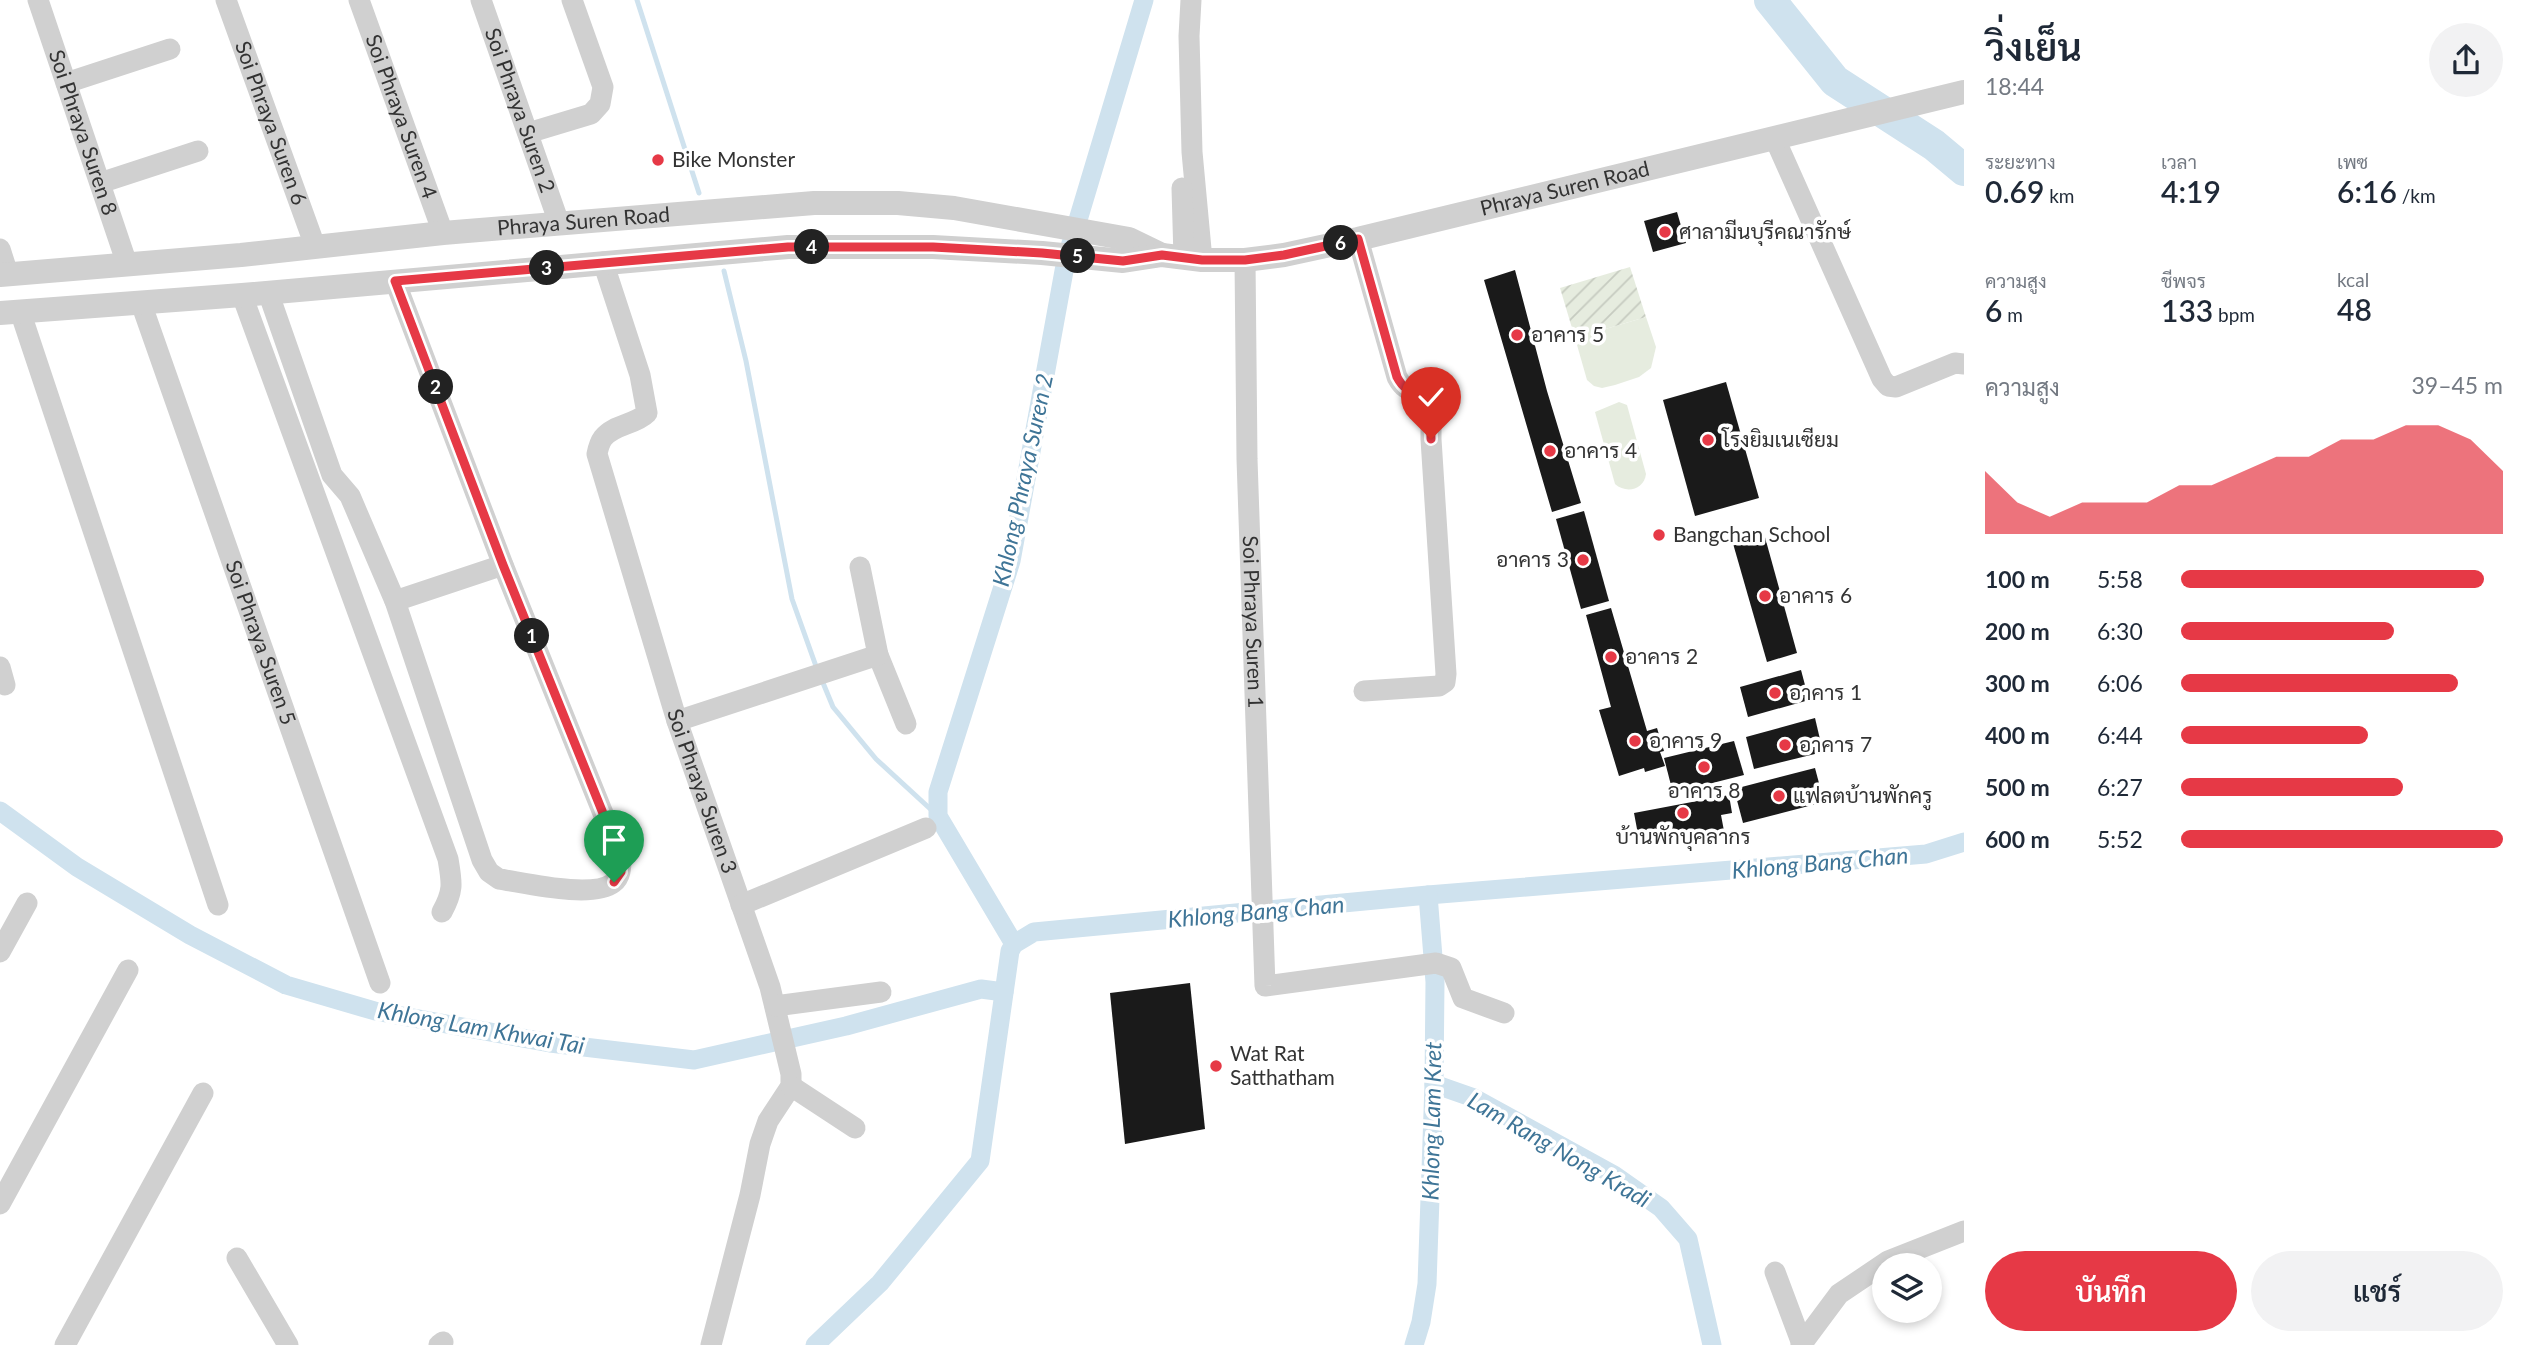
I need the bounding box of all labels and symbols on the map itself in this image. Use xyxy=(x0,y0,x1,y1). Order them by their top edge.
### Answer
street label: Soi Phraya Suren 2 xyxy=(481,24,561,196)
street label: Soi Phraya Suren 4 xyxy=(361,31,443,202)
street label: Soi Phraya Suren 6 xyxy=(231,37,313,208)
street label: Soi Phraya Suren 8 xyxy=(45,46,124,218)
place label: Bike Monster xyxy=(672,146,795,171)
marker: Bike Monster xyxy=(650,152,666,168)
street label: Phraya Suren Road xyxy=(1477,155,1652,220)
street label: Phraya Suren Road xyxy=(496,201,671,240)
place label: ศาลามีนบุรีคณารักษ์ xyxy=(1679,218,1852,246)
marker: ศาลามีนบุรีคณารักษ์ xyxy=(1657,224,1673,240)
pin: 6 xyxy=(1324,226,1358,260)
pin: 4 xyxy=(794,230,830,264)
pin: 5 xyxy=(1060,238,1096,274)
pin: 3 xyxy=(530,250,564,286)
place label: อาคาร 5 xyxy=(1531,321,1604,346)
marker: อาคาร 5 xyxy=(1509,327,1525,343)
pin xyxy=(1401,367,1461,439)
pin: 2 xyxy=(418,370,453,404)
water label: Khlong Phraya Suren 2 xyxy=(986,371,1058,589)
place label: โรงยิมเนเซียม xyxy=(1721,426,1839,451)
marker: โรงยิมเนเซียม xyxy=(1700,432,1716,448)
place label: อาคาร 4 xyxy=(1564,437,1637,462)
marker: อาคาร 4 xyxy=(1542,443,1558,459)
place label: Bangchan School xyxy=(1673,521,1830,546)
marker: Bangchan School xyxy=(1651,527,1667,543)
street label: Soi Phraya Suren 1 xyxy=(1239,535,1270,709)
place label: อาคาร 3 xyxy=(1496,546,1569,571)
marker: อาคาร 3 xyxy=(1575,552,1591,568)
street label: Soi Phraya Suren 5 xyxy=(221,557,302,728)
place label: อาคาร 6 xyxy=(1779,582,1852,607)
marker: อาคาร 6 xyxy=(1757,588,1773,604)
pin: 1 xyxy=(514,618,550,654)
place label: อาคาร 2 xyxy=(1625,643,1698,668)
marker: อาคาร 2 xyxy=(1603,649,1619,665)
place label: อาคาร 1 xyxy=(1789,679,1862,704)
marker: อาคาร 1 xyxy=(1767,685,1783,701)
street label: Soi Phraya Suren 3 xyxy=(663,706,743,876)
place label: อาคาร 9 xyxy=(1649,727,1722,752)
place label: อาคาร 7 xyxy=(1799,731,1872,756)
marker: อาคาร 9 xyxy=(1627,733,1643,749)
marker: อาคาร 7 xyxy=(1777,737,1793,753)
marker: อาคาร 8 xyxy=(1696,759,1712,775)
place label: อาคาร 8 xyxy=(1667,777,1741,802)
place label: แฟลตบ้านพักครู xyxy=(1793,782,1932,811)
marker: แฟลตบ้านพักครู xyxy=(1771,788,1787,804)
marker: บ้านพักบุคลากร xyxy=(1675,805,1691,821)
pin xyxy=(584,810,644,882)
place label: บ้านพักบุคลากร xyxy=(1615,823,1751,851)
water label: Khlong Bang Chan xyxy=(1731,840,1909,884)
water label: Khlong Bang Chan xyxy=(1167,889,1345,933)
water label: Khlong Lam Khwai Tai xyxy=(376,995,587,1059)
place label: Wat Rat Satthatham xyxy=(1230,1040,1335,1089)
water label: Khlong Lam Kret xyxy=(1416,1041,1446,1201)
marker: Wat Rat Satthatham xyxy=(1208,1058,1224,1074)
water label: Lam Rang Nong Kradi xyxy=(1463,1085,1656,1213)

